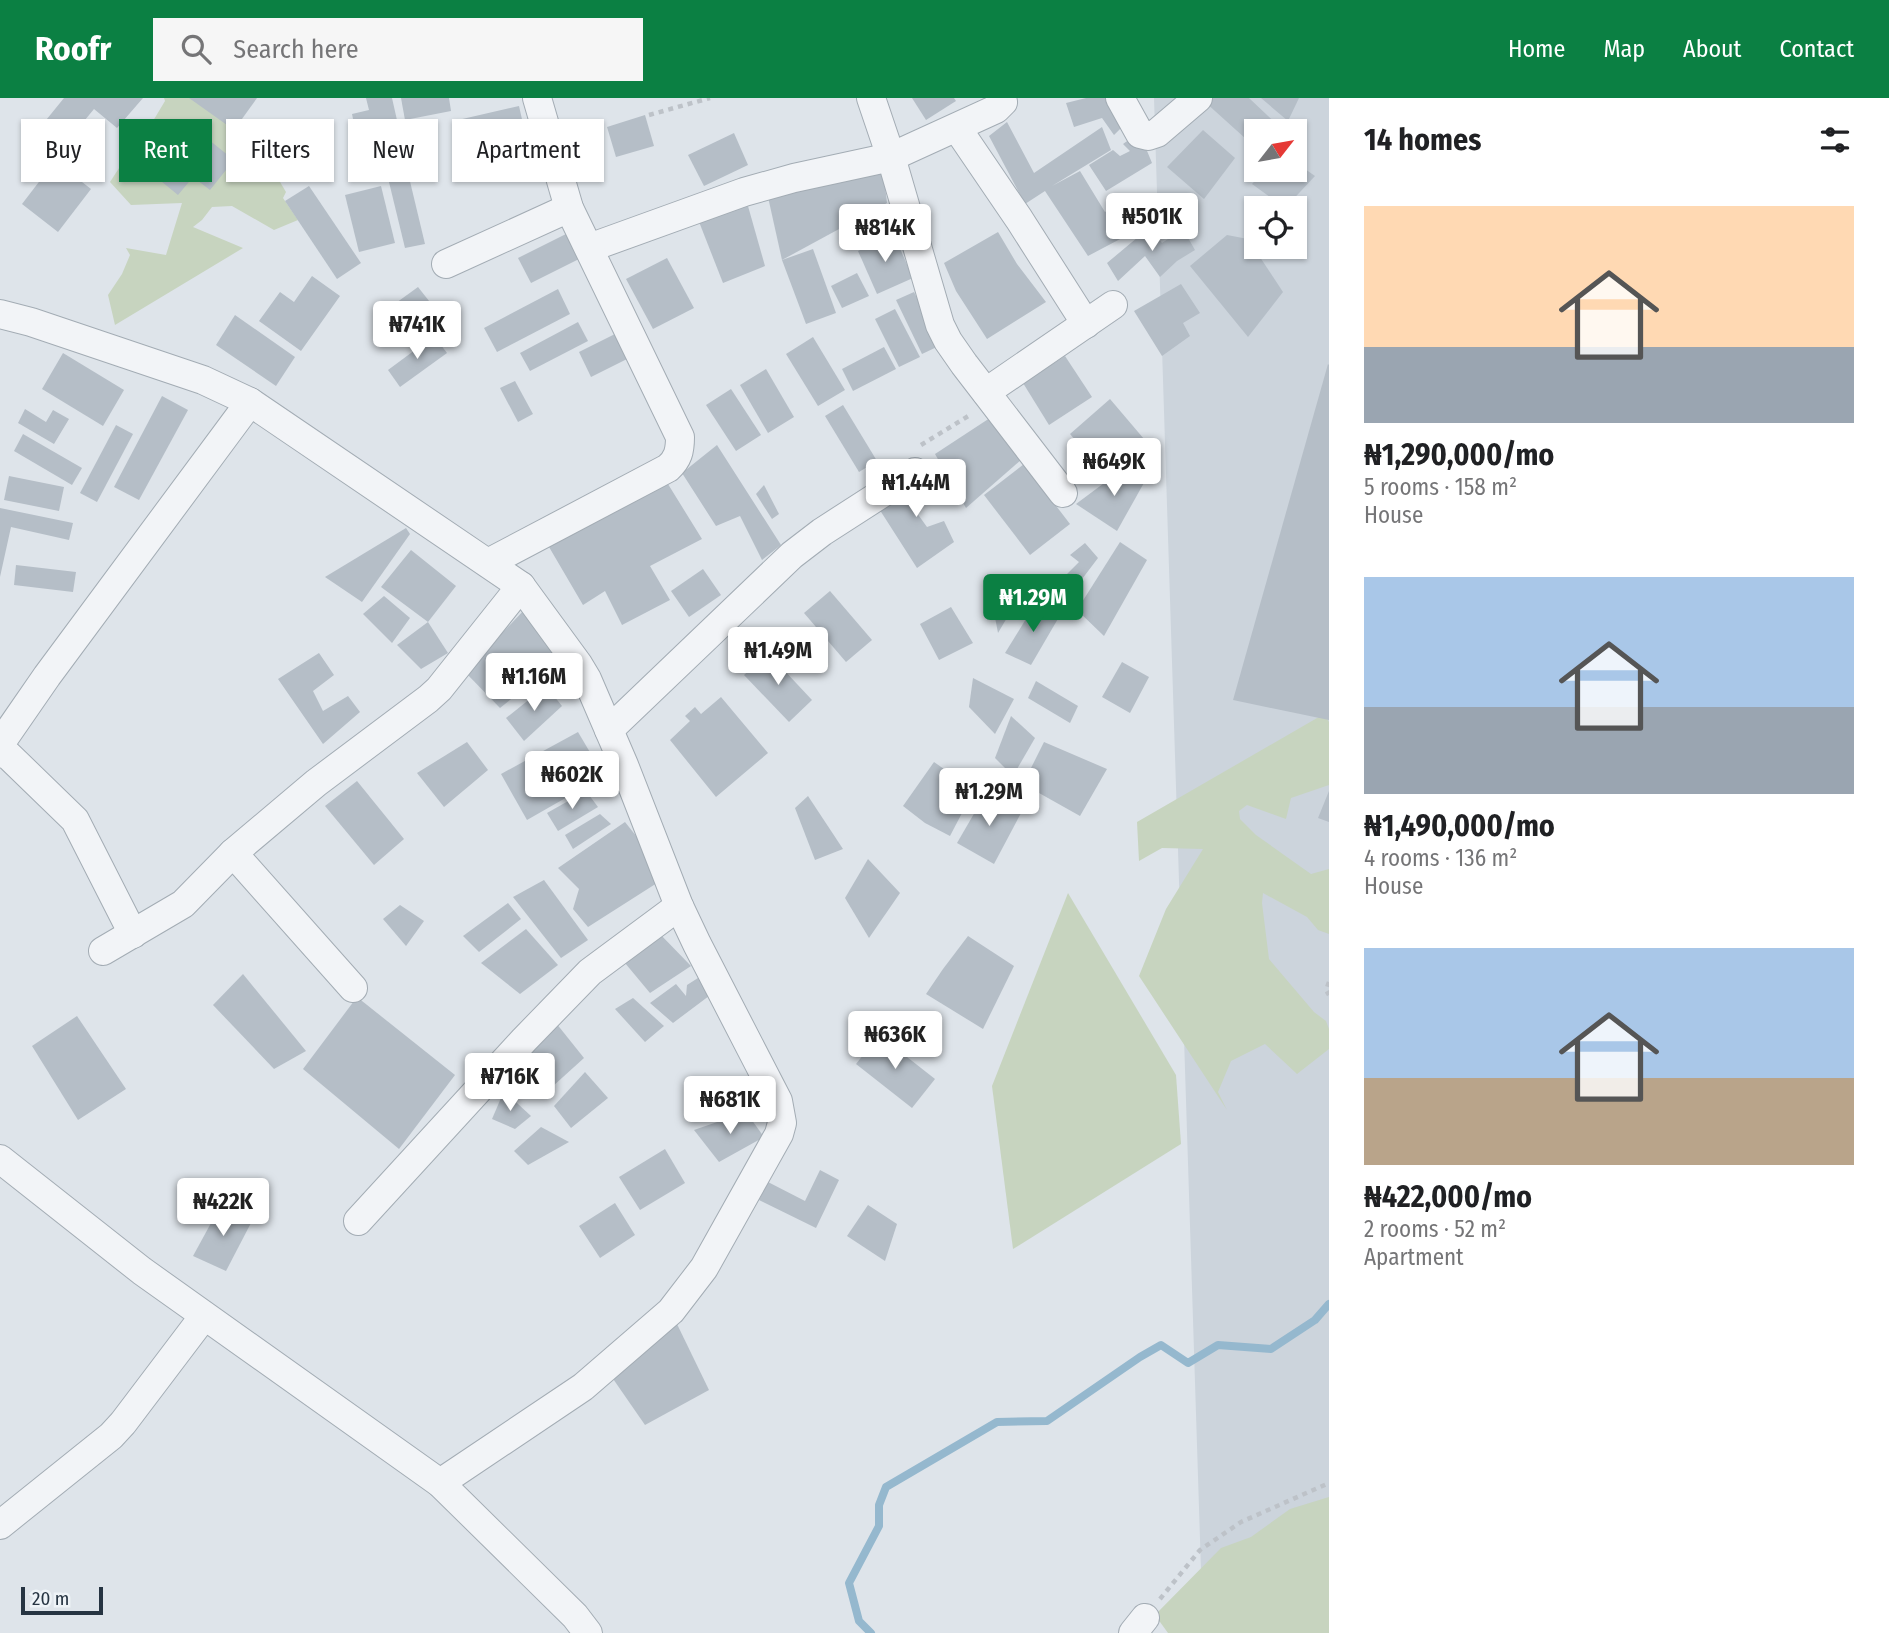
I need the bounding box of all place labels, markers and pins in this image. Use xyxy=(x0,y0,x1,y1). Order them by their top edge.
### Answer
pin: ₦501K xyxy=(1103,194,1201,253)
pin: ₦814K xyxy=(836,204,934,264)
pin: ₦741K xyxy=(368,302,466,361)
pin: ₦649K xyxy=(1065,438,1163,498)
pin: ₦1.44M xyxy=(859,460,973,519)
pin: ₦1.29M xyxy=(976,574,1090,634)
pin: ₦1.49M xyxy=(721,628,835,687)
pin: ₦1.16M xyxy=(477,654,591,713)
pin: ₦602K xyxy=(523,752,621,811)
pin: ₦1.29M xyxy=(932,768,1046,828)
pin: ₦636K xyxy=(846,1012,944,1071)
pin: ₦716K xyxy=(461,1054,559,1113)
pin: ₦681K xyxy=(681,1076,779,1136)
pin: ₦422K xyxy=(174,1178,272,1238)

